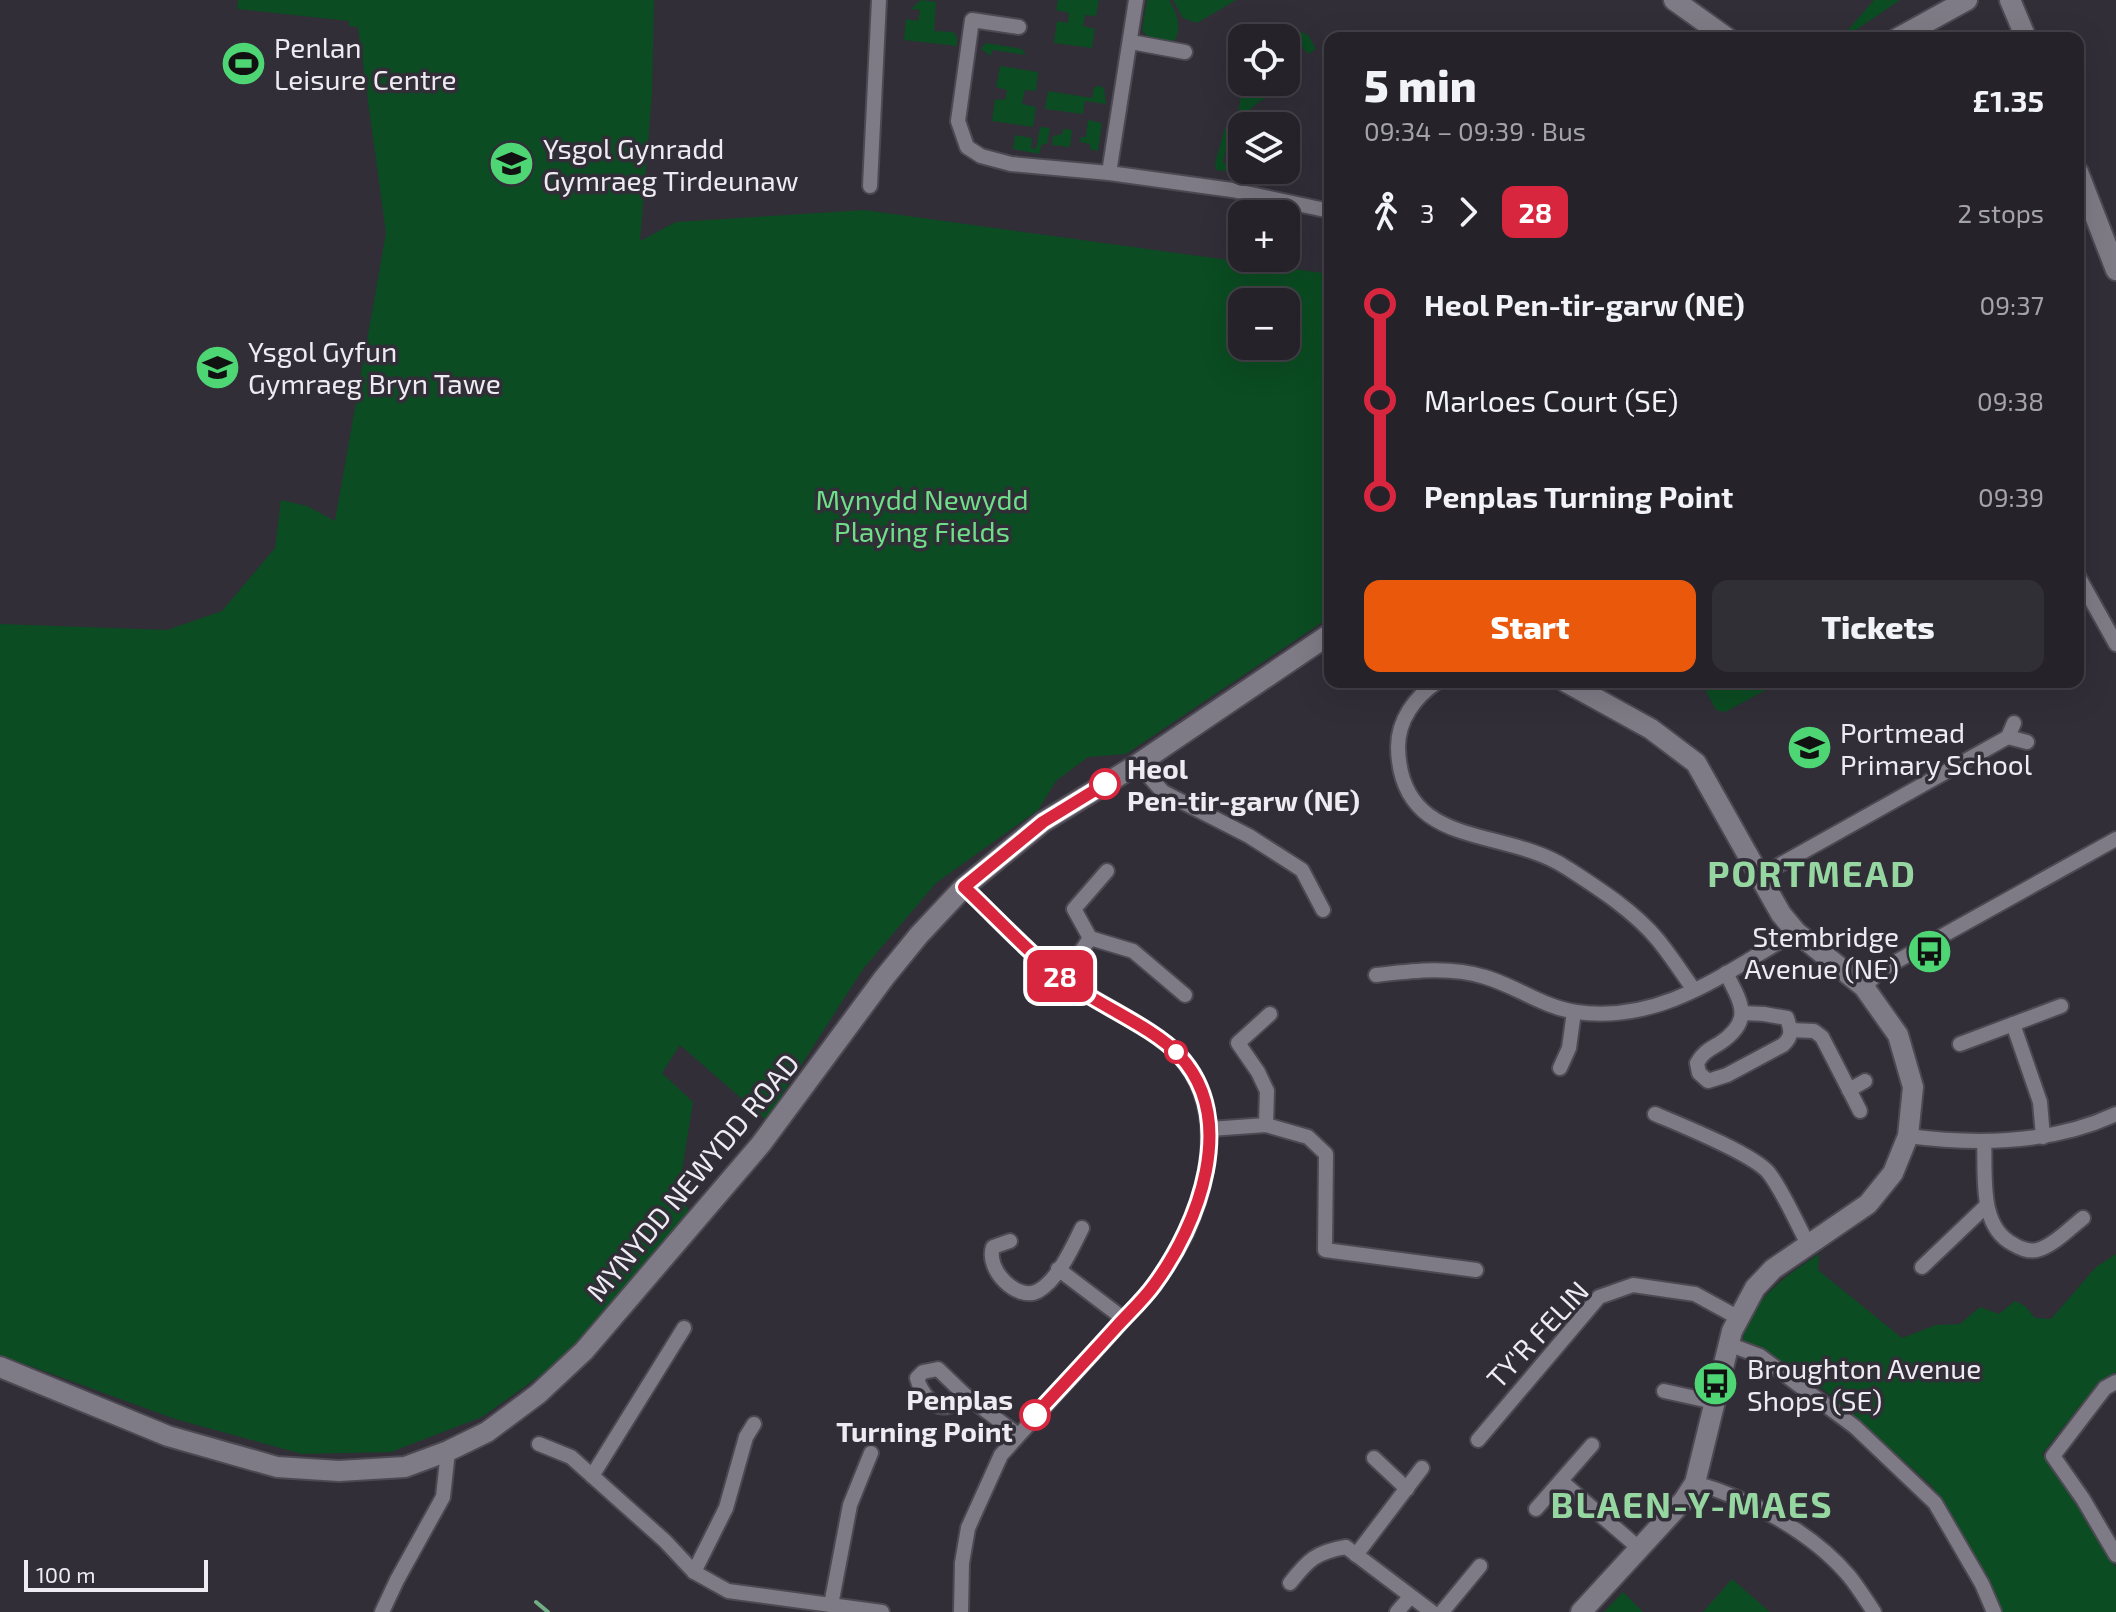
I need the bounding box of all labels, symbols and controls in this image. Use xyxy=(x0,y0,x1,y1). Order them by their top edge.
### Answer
map controls xyxy=(1228,24,1300,360)
button: locate xyxy=(1228,24,1300,96)
place label: Penlan Leisure Centre xyxy=(274,30,456,96)
sports icon: Penlan Leisure Centre xyxy=(219,39,267,87)
text: 5 min xyxy=(1364,58,1477,111)
text: £1.35 xyxy=(1973,82,2044,118)
button: layers xyxy=(1228,112,1300,184)
text: 09:34 – 09:39 · Bus xyxy=(1364,115,1586,146)
place label: Ysgol Gynradd Gymraeg Tirdeunaw xyxy=(543,131,799,197)
school or university icon: Ysgol Gynradd Gymraeg Tirdeunaw xyxy=(488,140,536,188)
icon: walk xyxy=(1364,190,1408,234)
icon: forward xyxy=(1446,190,1490,234)
text: 28 xyxy=(1518,195,1552,229)
text: 3 xyxy=(1420,197,1434,228)
text: 2 stops xyxy=(1957,197,2044,228)
button: + xyxy=(1228,200,1300,272)
text: Heol Pen-tir-garw (NE) xyxy=(1424,286,1745,322)
button: − xyxy=(1228,288,1300,360)
text: 09:37 xyxy=(1980,289,2044,320)
place label: Ysgol Gyfun Gymraeg Bryn Tawe xyxy=(248,334,501,400)
school or university icon: Ysgol Gyfun Gymraeg Bryn Tawe xyxy=(193,343,241,391)
text: Marloes Court (SE) xyxy=(1424,382,1678,418)
text: 09:38 xyxy=(1977,385,2044,416)
text: Penplas Turning Point xyxy=(1424,478,1733,514)
text: 09:39 xyxy=(1978,481,2044,512)
park label: Mynydd Newydd Playing Fields xyxy=(815,482,1029,548)
button: Start xyxy=(1364,580,1696,672)
button: Tickets xyxy=(1712,580,2044,672)
place label: Portmead Primary School xyxy=(1840,715,2033,781)
school or university icon: Portmead Primary School xyxy=(1785,724,1833,772)
place label: Heol Pen-tir-garw (NE) xyxy=(1127,751,1360,817)
marker: Heol Pen-tir-garw (NE) xyxy=(1090,769,1120,799)
district label: PORTMEAD xyxy=(1707,851,1917,894)
place label: Stembridge Avenue (NE) xyxy=(1744,919,1899,985)
bus stop icon: Stembridge Avenue (NE) xyxy=(1906,928,1954,976)
line badge: 28 xyxy=(1024,950,1096,1002)
text: 28 xyxy=(1043,959,1077,993)
unlabelled marker xyxy=(1165,1041,1187,1063)
street label: MYNYDD NEWYDD ROAD xyxy=(578,1046,806,1308)
street label: TY'R FELIN xyxy=(1479,1273,1595,1395)
place label: Broughton Avenue Shops (SE) xyxy=(1747,1351,1981,1417)
bus stop icon: Broughton Avenue Shops (SE) xyxy=(1692,1360,1740,1408)
place label: Penplas Turning Point xyxy=(836,1382,1013,1448)
marker: Penplas Turning Point xyxy=(1020,1400,1050,1430)
district label: BLAEN-Y-MAES xyxy=(1550,1482,1834,1525)
scale bar xyxy=(24,1556,208,1592)
text: 100 m xyxy=(36,1561,95,1587)

